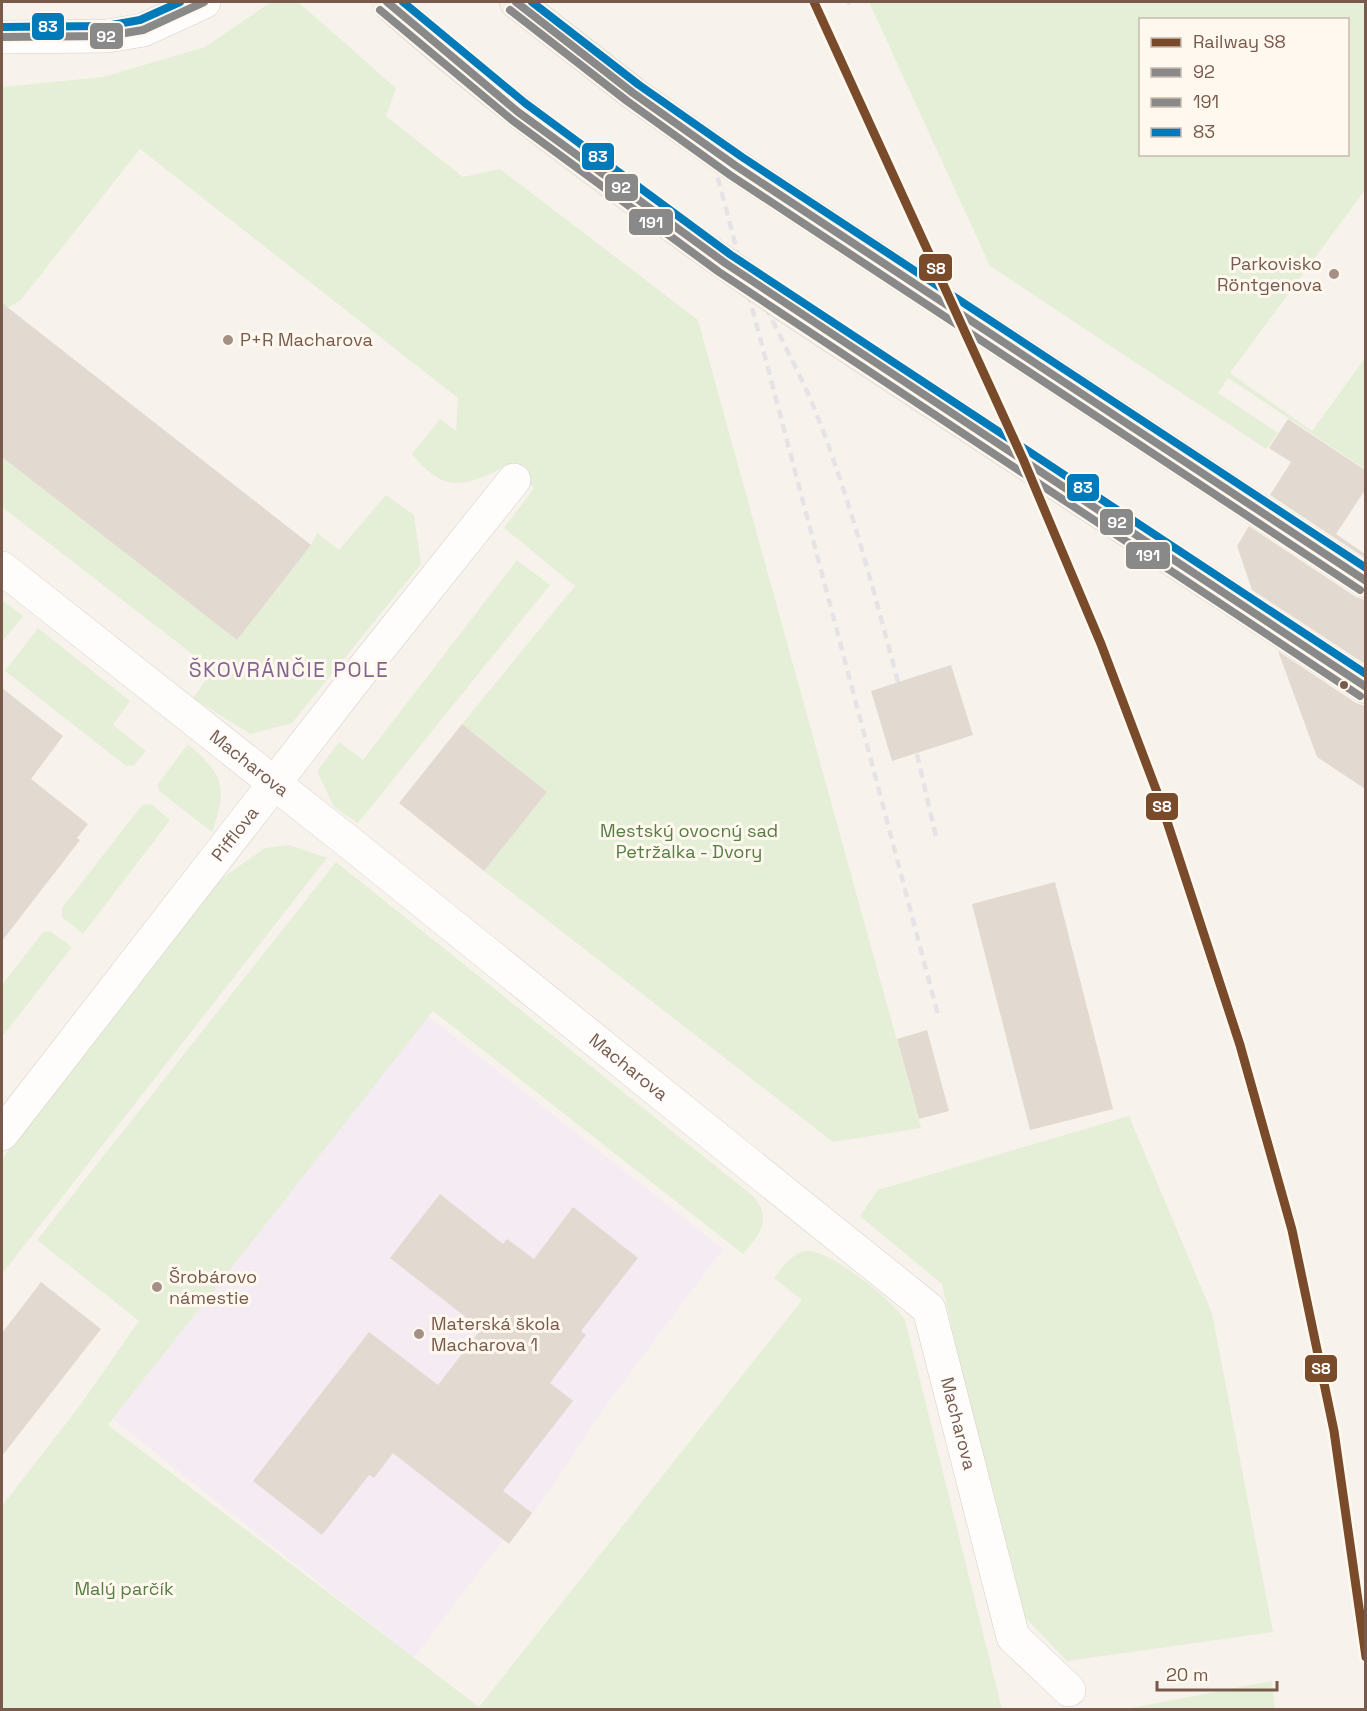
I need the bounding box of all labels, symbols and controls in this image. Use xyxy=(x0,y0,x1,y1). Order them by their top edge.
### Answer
line badge: 83 xyxy=(31,12,65,41)
text: 83 xyxy=(38,16,58,37)
legend xyxy=(1139,18,1349,156)
line badge: 92 xyxy=(89,22,124,50)
text: 92 xyxy=(96,26,116,47)
text: Railway S8 xyxy=(1193,30,1286,53)
text: 92 xyxy=(1193,60,1215,83)
text: 191 xyxy=(1193,90,1219,113)
text: 83 xyxy=(1193,120,1215,143)
line badge: 83 xyxy=(581,142,615,171)
text: 83 xyxy=(588,146,608,167)
line badge: 92 xyxy=(604,173,639,202)
text: 92 xyxy=(611,177,631,198)
line badge: 191 xyxy=(628,208,674,236)
text: 191 xyxy=(639,212,663,233)
place label: Parkovisko Röntgenova xyxy=(1217,252,1322,296)
line badge: S8 xyxy=(918,253,953,282)
text: S8 xyxy=(926,258,946,279)
marker: Parkovisko Röntgenova xyxy=(1327,267,1341,281)
place label: P+R Macharova xyxy=(240,328,373,351)
marker: P+R Macharova xyxy=(221,333,235,347)
line badge: 83 xyxy=(1066,473,1100,502)
text: 83 xyxy=(1073,477,1093,498)
line badge: 92 xyxy=(1099,508,1134,536)
text: 92 xyxy=(1107,512,1127,533)
line badge: 191 xyxy=(1125,541,1171,570)
text: 191 xyxy=(1136,545,1160,566)
district label: ŠKOVRÁNČIE POLE xyxy=(189,656,389,683)
unlabelled marker xyxy=(1338,679,1350,691)
street label: Macharova xyxy=(205,724,294,801)
line badge: S8 xyxy=(1145,792,1179,821)
text: S8 xyxy=(1152,796,1172,817)
street label: Pifflova xyxy=(206,801,263,866)
park label: Mestský ovocný sad Petržalka - Dvory xyxy=(600,819,778,863)
street label: Macharova xyxy=(585,1028,673,1105)
place label: Šrobárovo námestie xyxy=(169,1265,257,1309)
marker: Šrobárovo námestie xyxy=(150,1280,164,1294)
place label: Materská škola Macharova 1 xyxy=(431,1312,560,1356)
marker: Materská škola Macharova 1 xyxy=(412,1327,426,1341)
line badge: S8 xyxy=(1304,1354,1338,1383)
text: S8 xyxy=(1311,1358,1331,1379)
street label: Macharova xyxy=(936,1375,982,1472)
park label: Malý parčík xyxy=(74,1577,174,1600)
scale bar xyxy=(1157,1654,1277,1692)
text: 20 m xyxy=(1166,1663,1209,1686)

